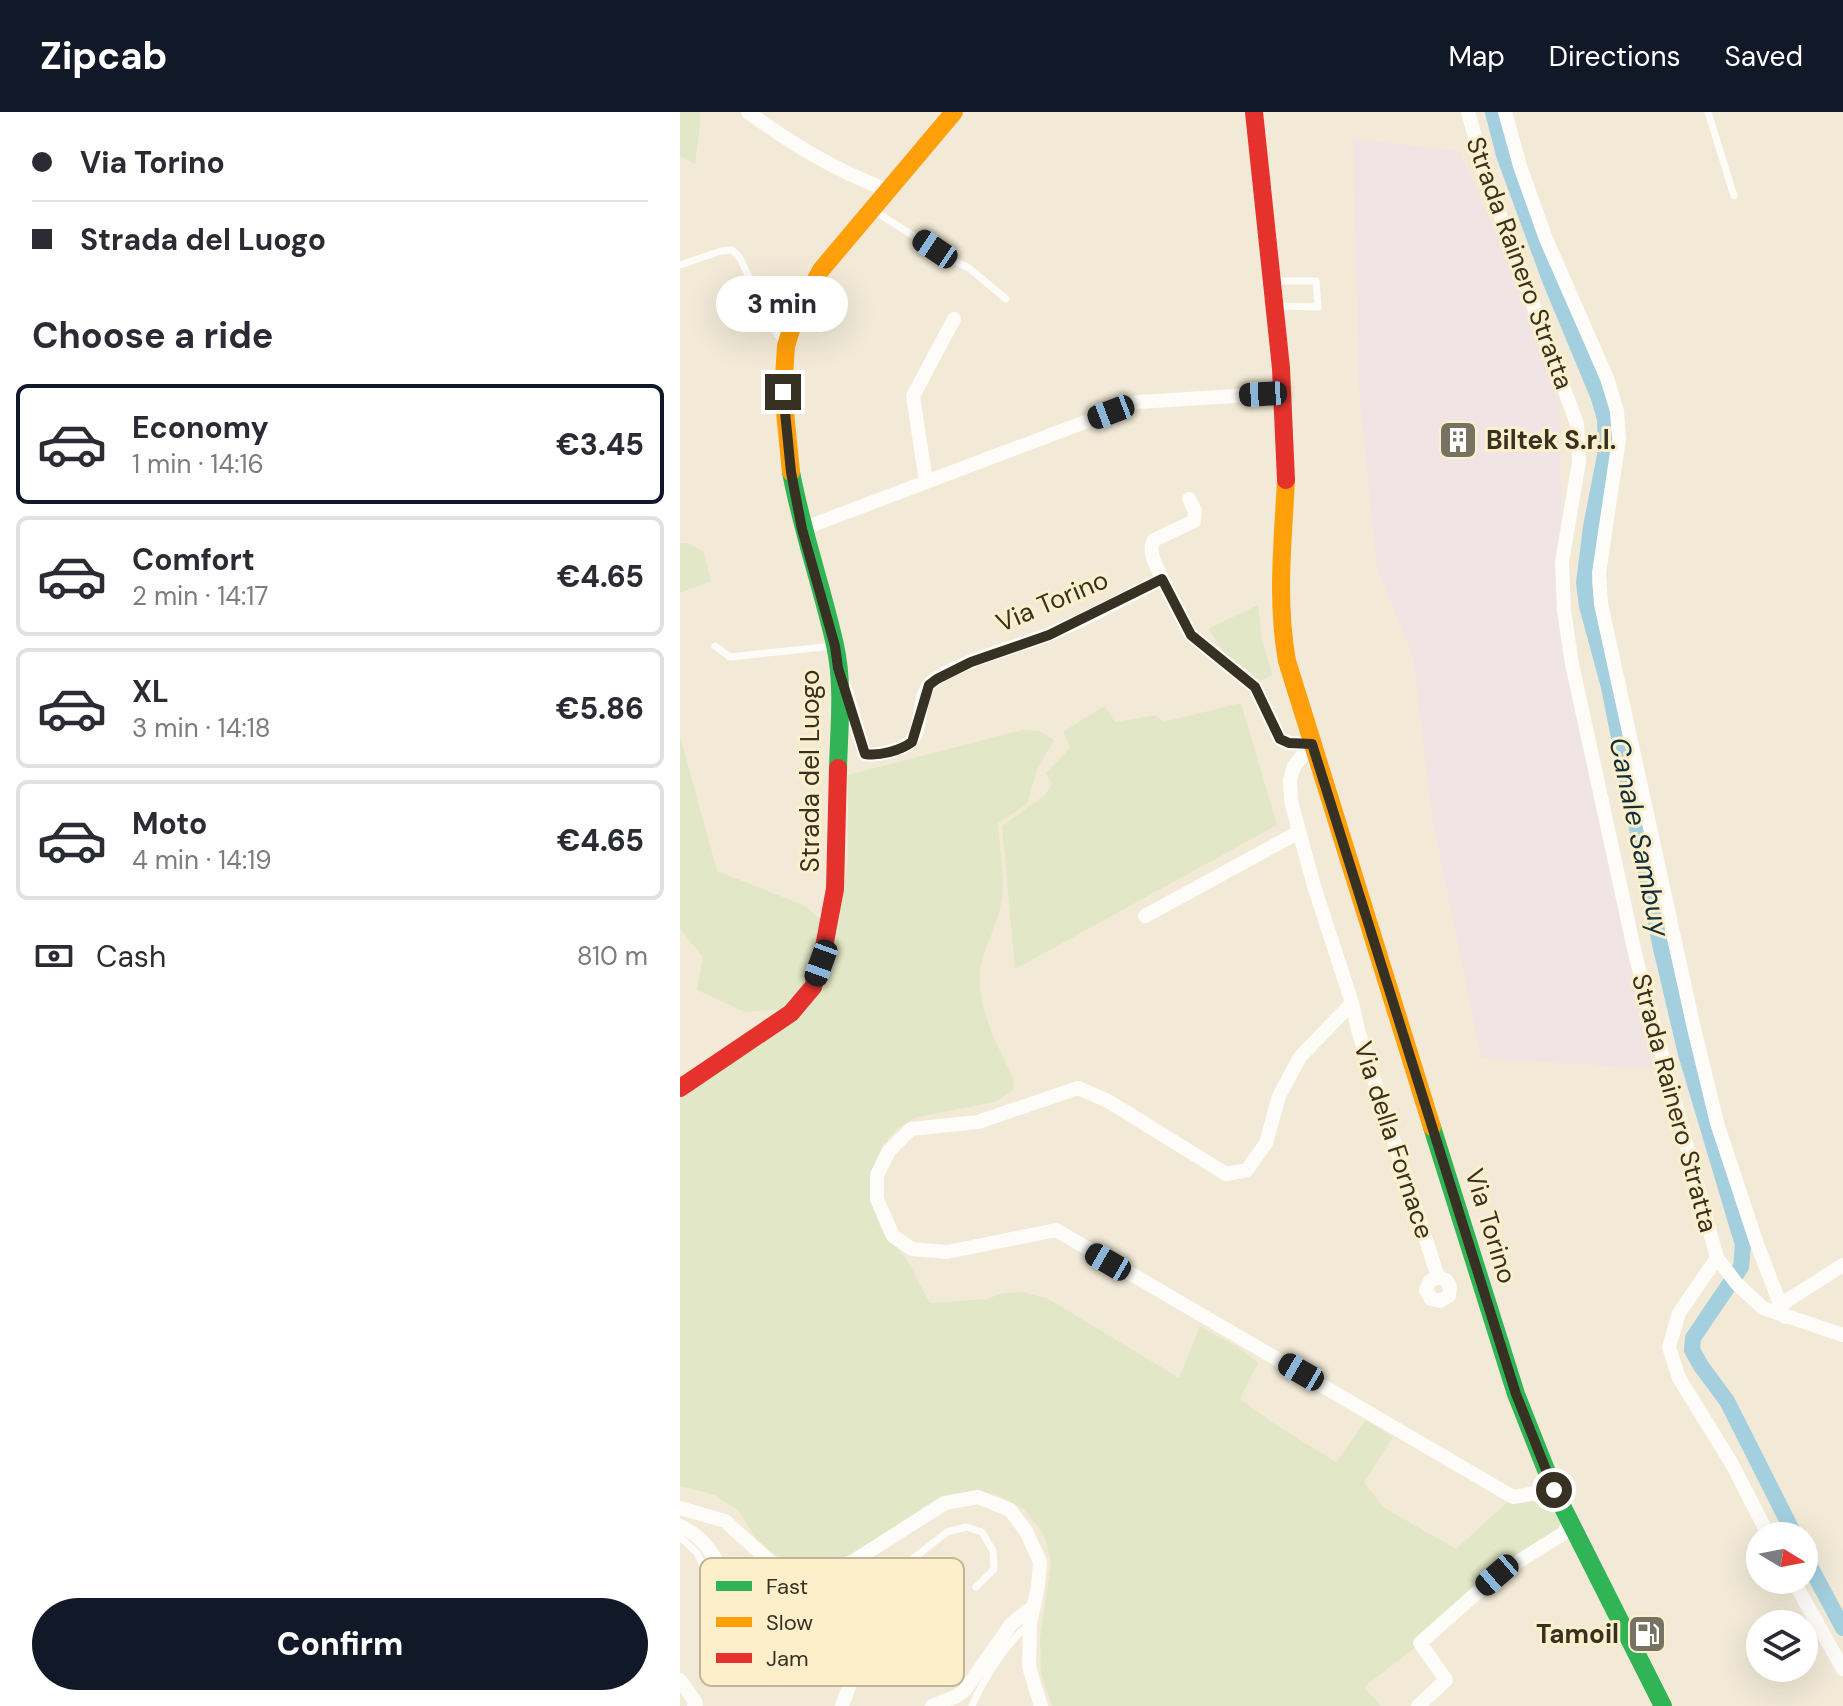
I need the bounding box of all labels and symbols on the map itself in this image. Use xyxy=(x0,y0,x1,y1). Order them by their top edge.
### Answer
street label: Strada Rainero Stratta xyxy=(1458,132,1582,394)
car xyxy=(908,226,962,272)
callout: 3 min xyxy=(717,276,849,332)
route end xyxy=(765,374,801,410)
car xyxy=(1238,381,1288,407)
car xyxy=(1084,392,1138,432)
building icon: Biltek S.r.l. xyxy=(1437,419,1479,461)
place label: Biltek S.r.l. xyxy=(1486,423,1616,457)
street label: Via Torino xyxy=(991,562,1113,640)
street label: Strada del Luogo xyxy=(793,669,827,873)
water label: Canale Sambuy xyxy=(1600,734,1679,942)
car xyxy=(802,936,840,990)
street label: Strada Rainero Stratta xyxy=(1624,970,1726,1236)
street label: Via della Fornace xyxy=(1346,1037,1442,1243)
street label: Via Torino xyxy=(1457,1164,1525,1288)
car xyxy=(1081,1240,1135,1284)
car xyxy=(1274,1350,1328,1394)
route start xyxy=(1536,1472,1572,1508)
north arrow xyxy=(1746,1522,1818,1594)
car xyxy=(1471,1550,1523,1600)
legend xyxy=(700,1558,964,1686)
text: Fast xyxy=(766,1572,808,1601)
text: Slow xyxy=(766,1608,813,1637)
fuel station icon: Tamoil xyxy=(1626,1613,1668,1655)
place label: Tamoil xyxy=(1536,1617,1619,1651)
text: Jam xyxy=(766,1644,809,1673)

